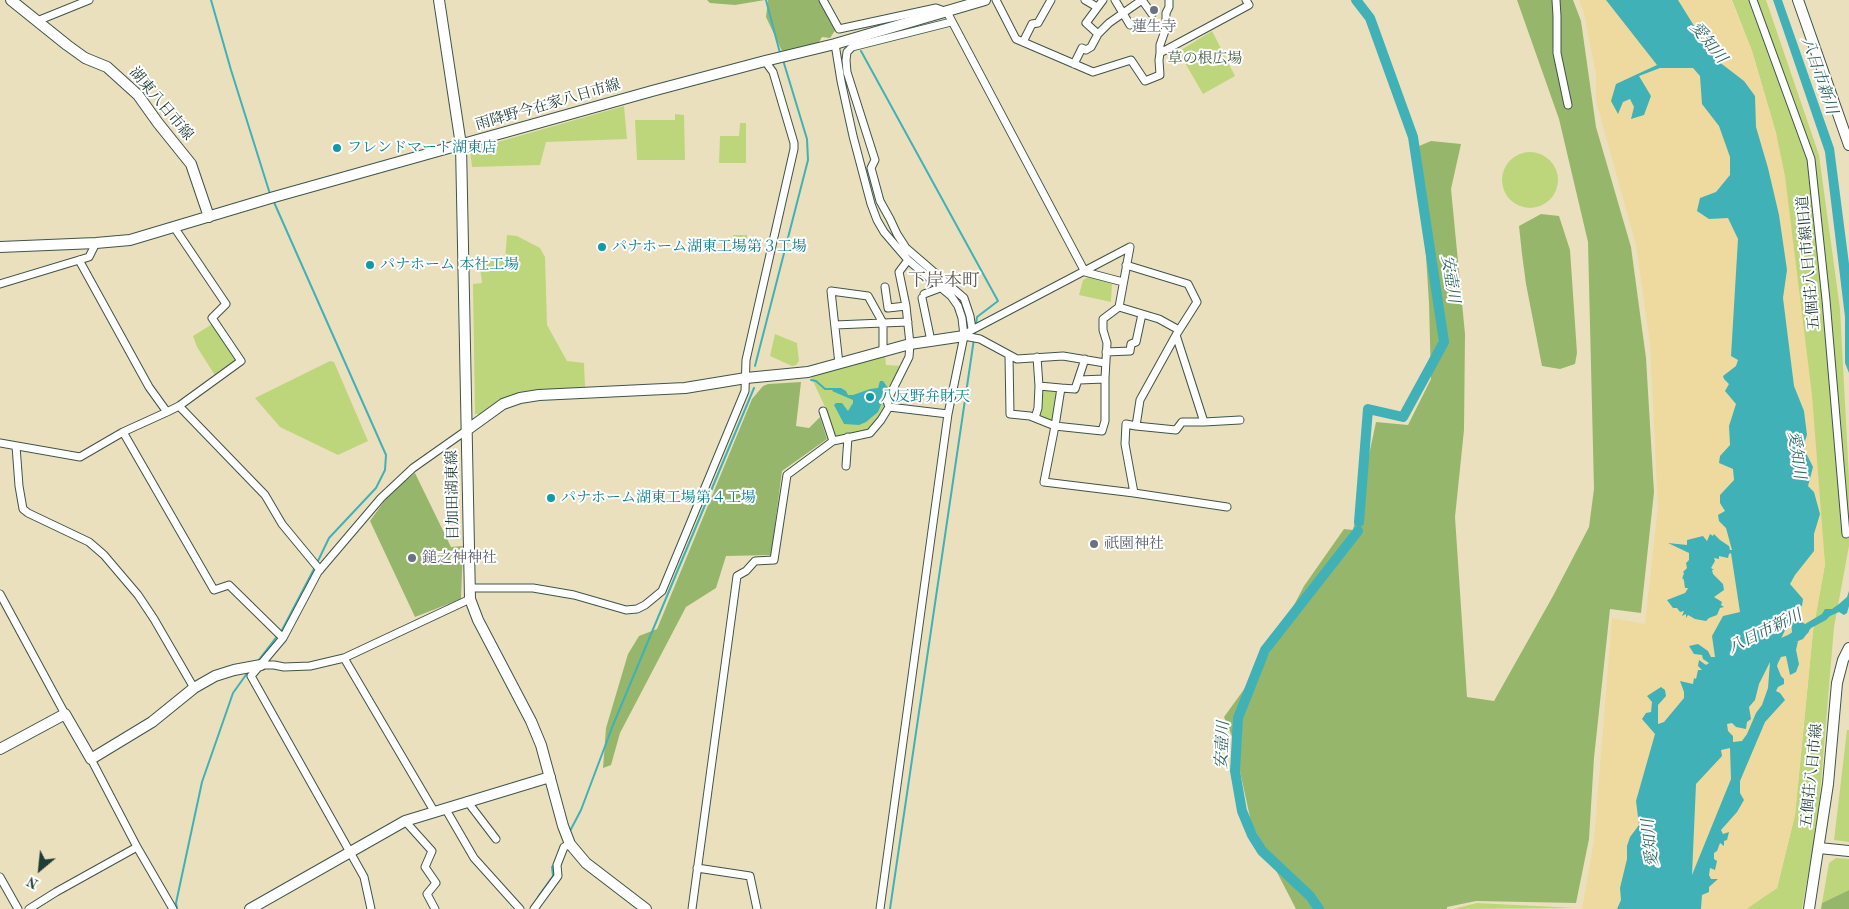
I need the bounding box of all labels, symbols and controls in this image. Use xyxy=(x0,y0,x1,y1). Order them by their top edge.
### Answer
marker: 蓮生寺 xyxy=(1148,4,1160,16)
place label: 蓮生寺 xyxy=(1132,18,1176,36)
water label: 愛知川 xyxy=(1685,18,1731,68)
water label: 八日市新川 xyxy=(1797,35,1841,117)
park label: 草の根広場 xyxy=(1168,50,1242,68)
street label: 湖東八日市線 xyxy=(125,64,197,144)
street label: 雨降野今在家八日市線 xyxy=(473,76,623,134)
place label: フレンドマート湖東店 xyxy=(347,139,497,157)
marker: フレンドマート湖東店 xyxy=(331,142,343,154)
street label: 五個荘八日市線旧道 xyxy=(1794,195,1824,331)
place label: パナホーム湖東工場第３工場 xyxy=(612,238,807,256)
marker: パナホーム湖東工場第３工場 xyxy=(596,241,608,253)
water label: 安壺川 xyxy=(1437,254,1463,304)
place label: パナホーム 本社工場 xyxy=(380,256,519,274)
marker: パナホーム 本社工場 xyxy=(364,259,376,271)
district label: 下岸本町 xyxy=(908,270,980,292)
place label: 八反野弁財天 xyxy=(880,388,970,406)
marker: 八反野弁財天 xyxy=(864,391,876,403)
water label: 愛知川 xyxy=(1783,430,1809,480)
street label: 目加田湖東線 xyxy=(443,450,463,540)
place label: パナホーム湖東工場第４工場 xyxy=(561,489,756,507)
marker: パナホーム湖東工場第４工場 xyxy=(545,492,557,504)
place label: 祇園神社 xyxy=(1104,535,1164,553)
marker: 祇園神社 xyxy=(1088,538,1100,550)
place label: 鎚之神神社 xyxy=(422,549,497,567)
marker: 鎚之神神社 xyxy=(406,552,418,564)
water label: 八日市新川 xyxy=(1725,606,1805,658)
water label: 安壺川 xyxy=(1212,721,1234,769)
street label: 五個荘八日市線 xyxy=(1798,723,1826,829)
water label: 愛知川 xyxy=(1639,818,1663,868)
north arrow xyxy=(15,844,65,894)
text: N xyxy=(25,874,41,891)

